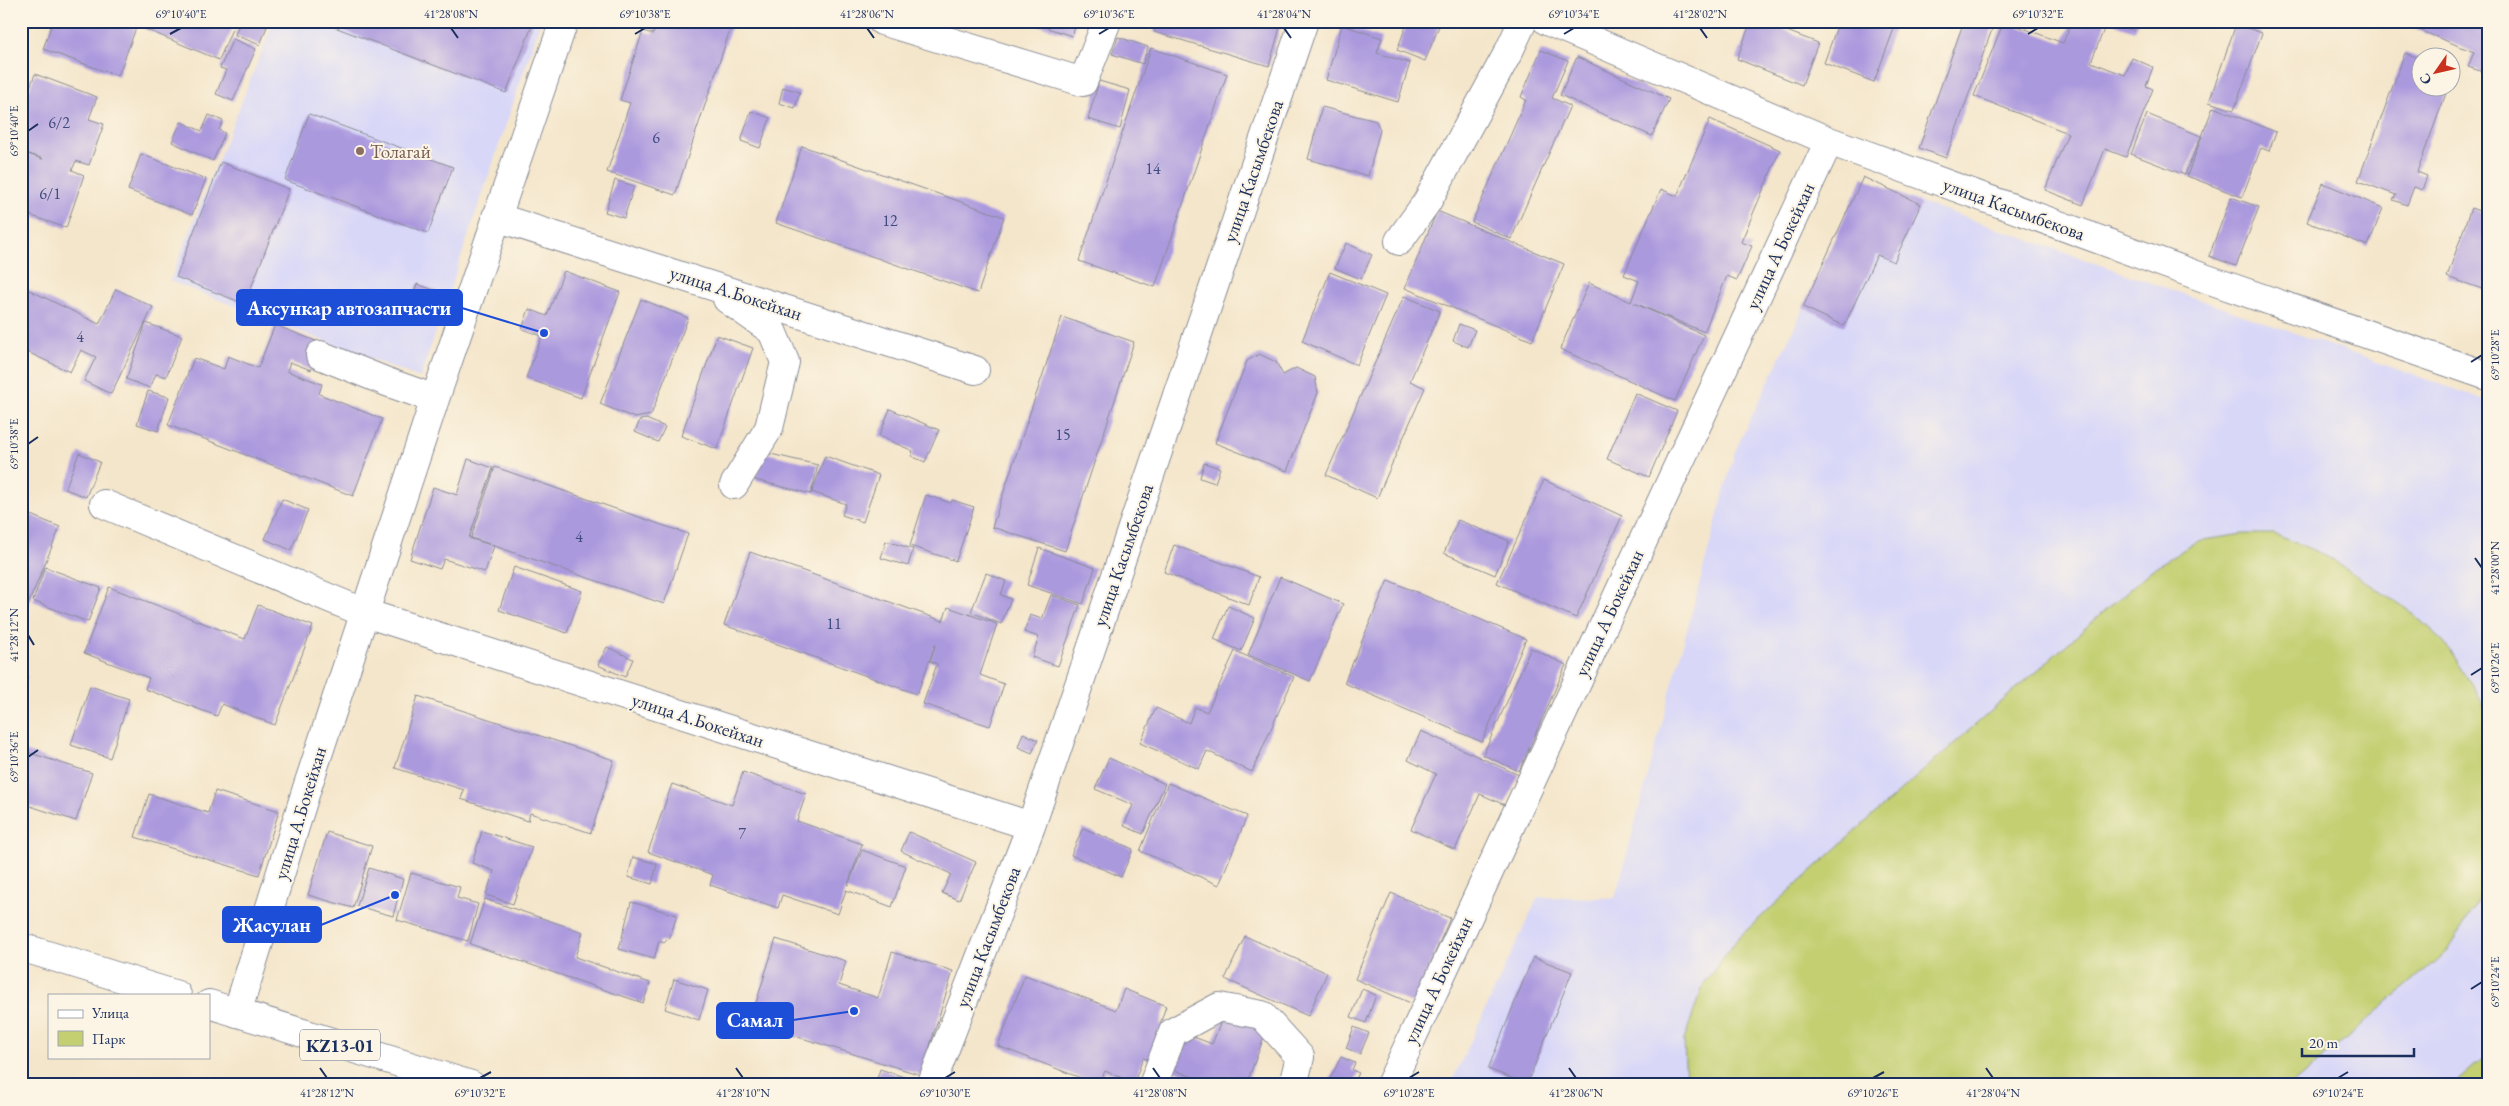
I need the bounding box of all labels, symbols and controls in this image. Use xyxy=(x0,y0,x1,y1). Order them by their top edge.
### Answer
text: 69°10'40"E xyxy=(155,6,207,22)
text: 41°28'08"N xyxy=(424,6,478,22)
text: 69°10'38"E xyxy=(619,6,671,22)
text: 41°28'06"N xyxy=(840,6,894,22)
text: 69°10'36"E xyxy=(1083,6,1135,22)
text: 41°28'04"N xyxy=(1257,6,1311,22)
text: 69°10'34"E xyxy=(1548,6,1600,22)
text: 41°28'02"N xyxy=(1673,6,1727,22)
text: 69°10'32"E xyxy=(2012,6,2064,22)
north arrow xyxy=(2412,48,2462,98)
text: С xyxy=(2415,70,2435,88)
street label: улица Касымбекова xyxy=(1217,96,1289,246)
text: 69°10'40"E xyxy=(6,105,22,157)
house number: 6/2 xyxy=(48,112,70,133)
house number: 6 xyxy=(652,127,660,148)
place label: Толагай xyxy=(370,139,431,164)
marker: Толагай xyxy=(354,145,366,157)
house number: 14 xyxy=(1145,158,1161,179)
street label: улица Касымбекова xyxy=(1940,172,2089,246)
street label: улица А Бокейхан xyxy=(1740,178,1820,313)
house number: 6/1 xyxy=(39,183,61,204)
house number: 12 xyxy=(882,210,898,231)
street label: улица А.Бокейхан xyxy=(667,260,805,326)
callout: Аксункар автозапчасти xyxy=(237,290,462,325)
text: Аксункар автозапчасти xyxy=(246,295,451,321)
house number: 4 xyxy=(76,326,84,347)
text: 69°10'28"E xyxy=(2487,329,2503,381)
text: 69°10'38"E xyxy=(6,418,22,470)
house number: 15 xyxy=(1055,424,1071,445)
street label: улица Касымбекова xyxy=(1087,480,1159,630)
house number: 4 xyxy=(575,526,583,547)
text: 41°28'00"N xyxy=(2487,541,2503,595)
street label: улица А Бокейхан xyxy=(1569,545,1649,680)
text: 41°28'12"N xyxy=(6,608,22,662)
house number: 11 xyxy=(826,613,842,634)
text: 69°10'26"E xyxy=(2487,642,2503,694)
street label: улица А.Бокейхан xyxy=(629,687,767,753)
text: 69°10'36"E xyxy=(6,731,22,783)
street label: улица А.Бокейхан xyxy=(268,743,332,883)
house number: 7 xyxy=(738,823,746,844)
street label: улица Касымбекова xyxy=(950,862,1027,1011)
callout: Жасулан xyxy=(223,907,321,942)
text: Жасулан xyxy=(232,912,311,938)
street label: улица А Бокейхан xyxy=(1398,912,1478,1047)
text: 69°10'24"E xyxy=(2487,956,2503,1008)
legend xyxy=(48,994,210,1058)
text: Улица xyxy=(91,1003,129,1022)
callout: Самал xyxy=(717,1003,793,1038)
text: Самал xyxy=(727,1007,783,1033)
scale bar xyxy=(2302,1026,2414,1058)
text: Парк xyxy=(92,1029,125,1048)
road number: KZ13-01 xyxy=(300,1030,380,1060)
text: 20 m xyxy=(2309,1033,2338,1052)
text: 41°28'12"N xyxy=(300,1085,354,1101)
text: 69°10'32"E xyxy=(454,1085,506,1101)
text: 41°28'10"N xyxy=(716,1085,770,1101)
text: 69°10'30"E xyxy=(919,1085,971,1101)
text: 41°28'08"N xyxy=(1133,1085,1187,1101)
text: 69°10'28"E xyxy=(1383,1085,1435,1101)
text: 41°28'06"N xyxy=(1549,1085,1603,1101)
text: 69°10'26"E xyxy=(1847,1085,1899,1101)
text: 41°28'04"N xyxy=(1966,1085,2020,1101)
text: 69°10'24"E xyxy=(2312,1085,2364,1101)

